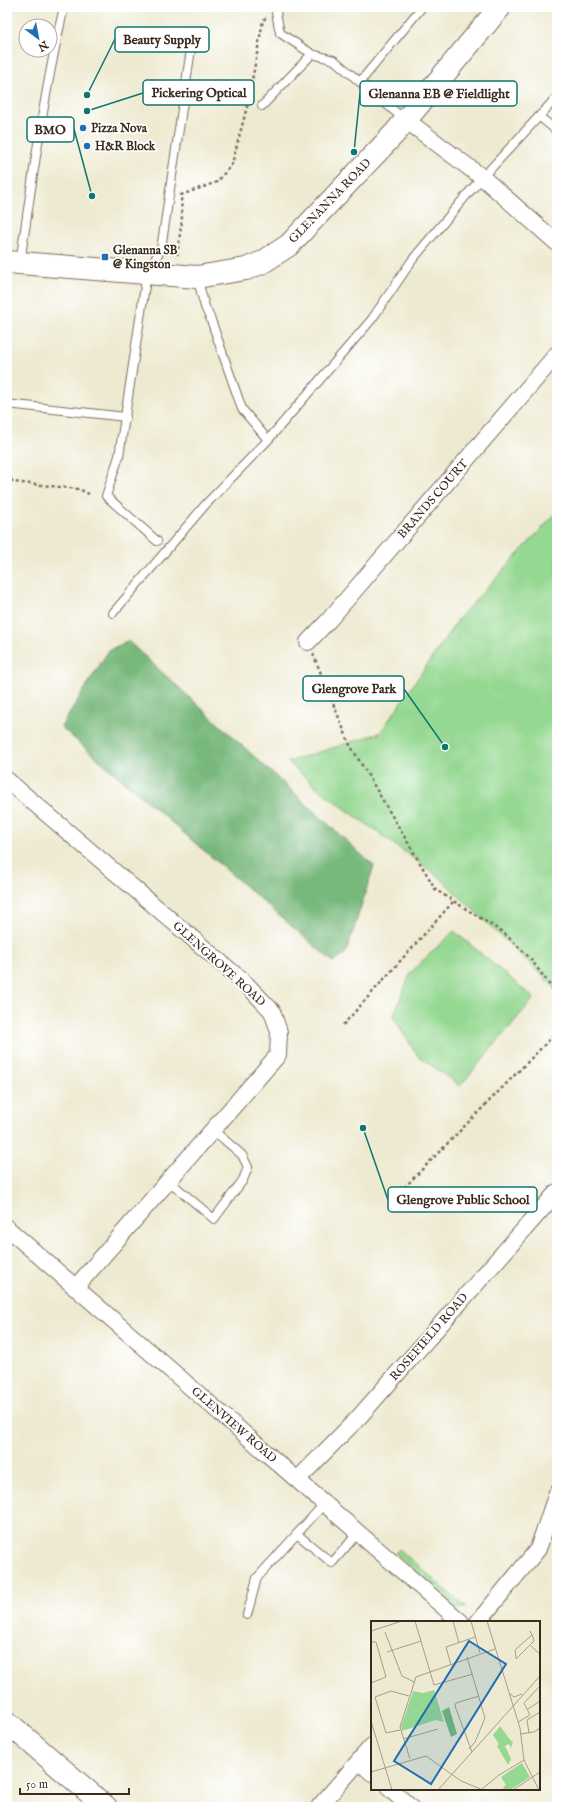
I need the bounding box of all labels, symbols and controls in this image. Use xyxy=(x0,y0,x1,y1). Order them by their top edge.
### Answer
north arrow xyxy=(18,18,58,58)
callout: Beauty Supply xyxy=(115,27,209,52)
text: Beauty Supply xyxy=(123,32,202,49)
text: N xyxy=(35,37,51,54)
callout: Pickering Optical xyxy=(143,80,254,105)
callout: Glenanna EB @ Fieldlight xyxy=(360,81,517,106)
text: Pickering Optical xyxy=(152,85,247,102)
text: Glenanna EB @ Fieldlight xyxy=(368,86,510,103)
callout: BMO xyxy=(27,117,74,142)
place label: Pizza Nova xyxy=(91,121,148,136)
text: BMO xyxy=(34,122,66,139)
marker: Pizza Nova xyxy=(78,123,88,133)
place label: H&R Block xyxy=(95,139,156,154)
marker: H&R Block xyxy=(82,141,92,151)
street label: GLENANNA ROAD xyxy=(286,155,375,247)
place label: Glenanna SB @ Kingston xyxy=(113,243,178,273)
marker: Glenanna SB @ Kingston xyxy=(100,252,110,262)
street label: BRANDS COURT xyxy=(395,456,472,542)
callout: Glengrove Park xyxy=(303,676,404,701)
text: Glengrove Park xyxy=(312,681,397,698)
street label: GLENGROVE ROAD xyxy=(169,918,269,1010)
callout: Glengrove Public School xyxy=(388,1187,537,1212)
text: Glengrove Public School xyxy=(396,1192,530,1209)
street label: ROSEFIELD ROAD xyxy=(387,1290,471,1384)
street label: GLENVIEW ROAD xyxy=(188,1384,280,1466)
inset map xyxy=(371,1621,540,1790)
scale bar xyxy=(20,1770,129,1796)
text: 50 m xyxy=(26,1777,48,1792)

